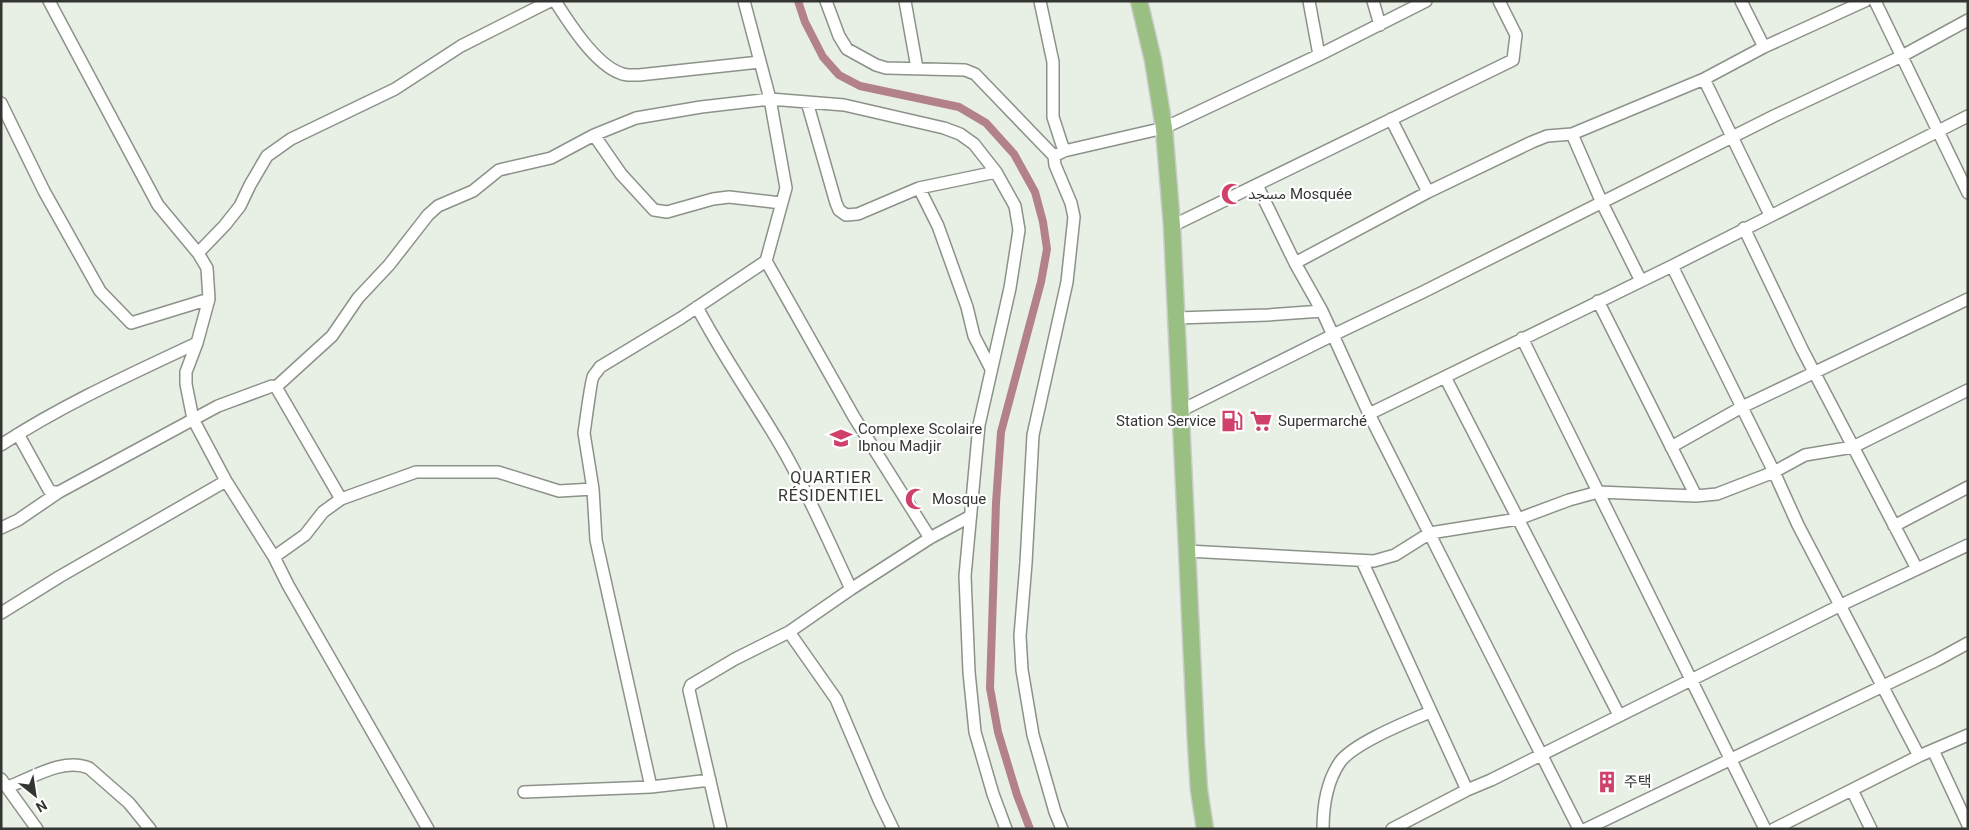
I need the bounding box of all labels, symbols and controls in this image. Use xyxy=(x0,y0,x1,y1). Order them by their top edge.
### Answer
mosque icon: مسجد Mosquée xyxy=(1219,181,1245,207)
place label: مسجد Mosquée xyxy=(1248,185,1352,203)
fuel station icon: Station Service xyxy=(1219,408,1245,434)
supermarket icon: Supermarché xyxy=(1248,408,1274,434)
place label: Station Service xyxy=(1116,412,1216,430)
place label: Supermarché xyxy=(1278,412,1367,430)
place label: Complexe Scolaire Ibnou Madjir xyxy=(858,420,982,455)
school or university icon: Complexe Scolaire Ibnou Madjir xyxy=(828,425,854,451)
district label: QUARTIER RÉSIDENTIEL xyxy=(778,468,884,505)
mosque icon: Mosque xyxy=(903,486,929,512)
place label: Mosque xyxy=(932,490,986,508)
building icon: 주택 xyxy=(1594,769,1620,795)
north arrow xyxy=(10,770,60,820)
place label: 주택 xyxy=(1624,773,1652,791)
text: N xyxy=(33,797,50,816)

